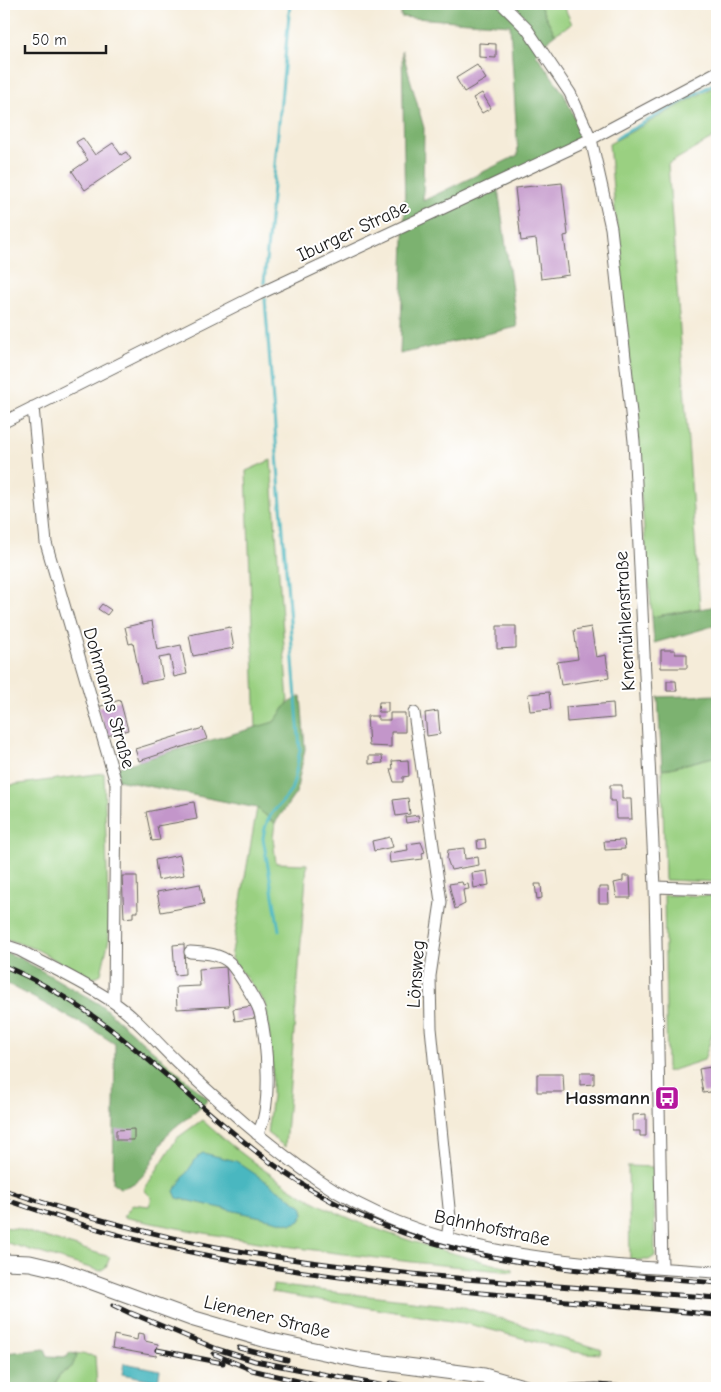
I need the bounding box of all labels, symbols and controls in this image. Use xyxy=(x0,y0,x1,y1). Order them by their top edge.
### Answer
scale bar xyxy=(25,22,106,54)
text: 50 m xyxy=(32,31,67,49)
street label: Iburger Straße xyxy=(294,196,412,266)
street label: Knemühlenstraße xyxy=(610,550,640,692)
street label: Dohmanns Straße xyxy=(78,625,140,771)
street label: Lönsweg xyxy=(403,939,429,1009)
bus stop icon: Hassmann xyxy=(654,1085,680,1111)
place label: Hassmann xyxy=(565,1087,650,1109)
street label: Bahnhofstraße xyxy=(432,1205,552,1251)
street label: Lienener Straße xyxy=(201,1291,333,1343)

